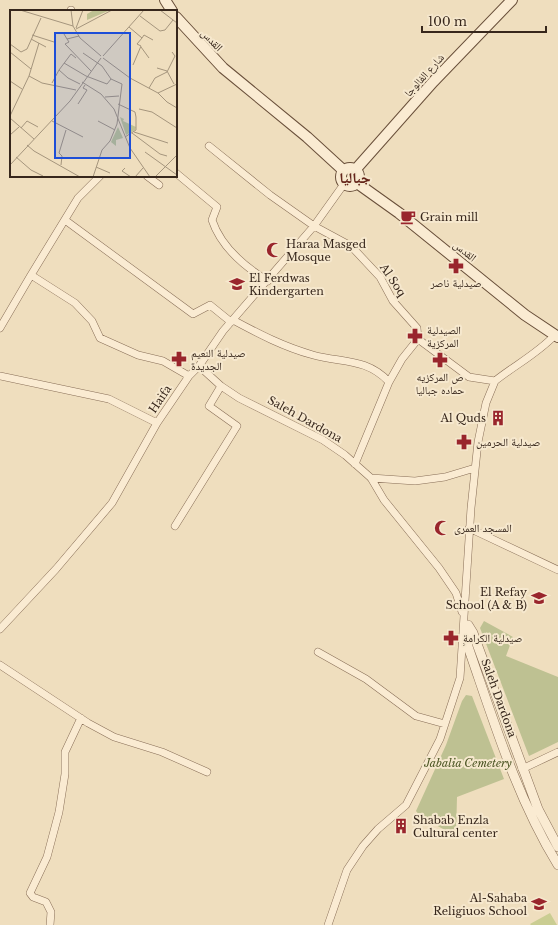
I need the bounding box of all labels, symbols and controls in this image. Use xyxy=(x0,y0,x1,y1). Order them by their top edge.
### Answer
scale bar xyxy=(422,8,546,34)
inset map xyxy=(10,10,177,177)
text: 100 m xyxy=(428,14,467,29)
street label: القدس xyxy=(198,26,226,54)
street label: شارع الفالوجا xyxy=(401,51,447,99)
district label: جباليا xyxy=(339,168,371,187)
cafe icon: Grain mill xyxy=(399,208,417,226)
place label: Grain mill xyxy=(420,210,479,224)
place label: Haraa Masged Mosque xyxy=(286,237,367,264)
street label: القدس xyxy=(451,238,479,264)
mosque icon: Haraa Masged Mosque xyxy=(265,241,283,259)
pharmacy icon: صيدلية ناصر xyxy=(447,257,465,275)
street label: Al Soq xyxy=(376,260,410,300)
place label: El Ferdwas Kindergarten xyxy=(249,271,324,298)
school or university icon: El Ferdwas Kindergarten xyxy=(228,275,246,293)
place label: صيدلية ناصر xyxy=(429,276,482,290)
place label: الصيدلية المركزية xyxy=(427,323,461,350)
pharmacy icon: الصيدلية المركزية xyxy=(406,327,424,345)
place label: صيدلية النعيم الجديدة xyxy=(191,346,246,373)
pharmacy icon: صيدلية النعيم الجديدة xyxy=(170,350,188,368)
pharmacy icon: ص المركزيه حماده جباليا xyxy=(431,351,449,369)
place label: ص المركزيه حماده جباليا xyxy=(416,370,464,397)
street label: Haifa xyxy=(146,382,175,416)
street label: Saleh Dardona xyxy=(265,393,345,446)
building icon: Al Quds xyxy=(489,409,507,427)
place label: Al Quds xyxy=(440,411,486,425)
pharmacy icon: صيدلية الحرمين xyxy=(455,433,473,451)
place label: صيدلية الحرمين xyxy=(476,435,540,449)
mosque icon: المسجد العمرى xyxy=(433,519,451,537)
place label: المسجد العمرى xyxy=(454,521,512,535)
place label: El Refay School (A & B) xyxy=(446,585,527,612)
school or university icon: El Refay School (A & B) xyxy=(530,589,548,607)
pharmacy icon: ِِصيدلية الكرامة xyxy=(442,629,460,647)
place label: ِِصيدلية الكرامة xyxy=(463,631,522,646)
street label: Saleh Dardona xyxy=(478,657,520,740)
park label: Jabalia Cemetery xyxy=(423,756,512,770)
place label: Shabab Enzla Cultural center xyxy=(413,813,499,840)
building icon: Shabab Enzla Cultural center xyxy=(392,817,410,835)
place label: Al-Sahaba Religiuos School xyxy=(433,891,528,918)
school or university icon: Al-Sahaba Religiuos School xyxy=(530,895,548,913)

